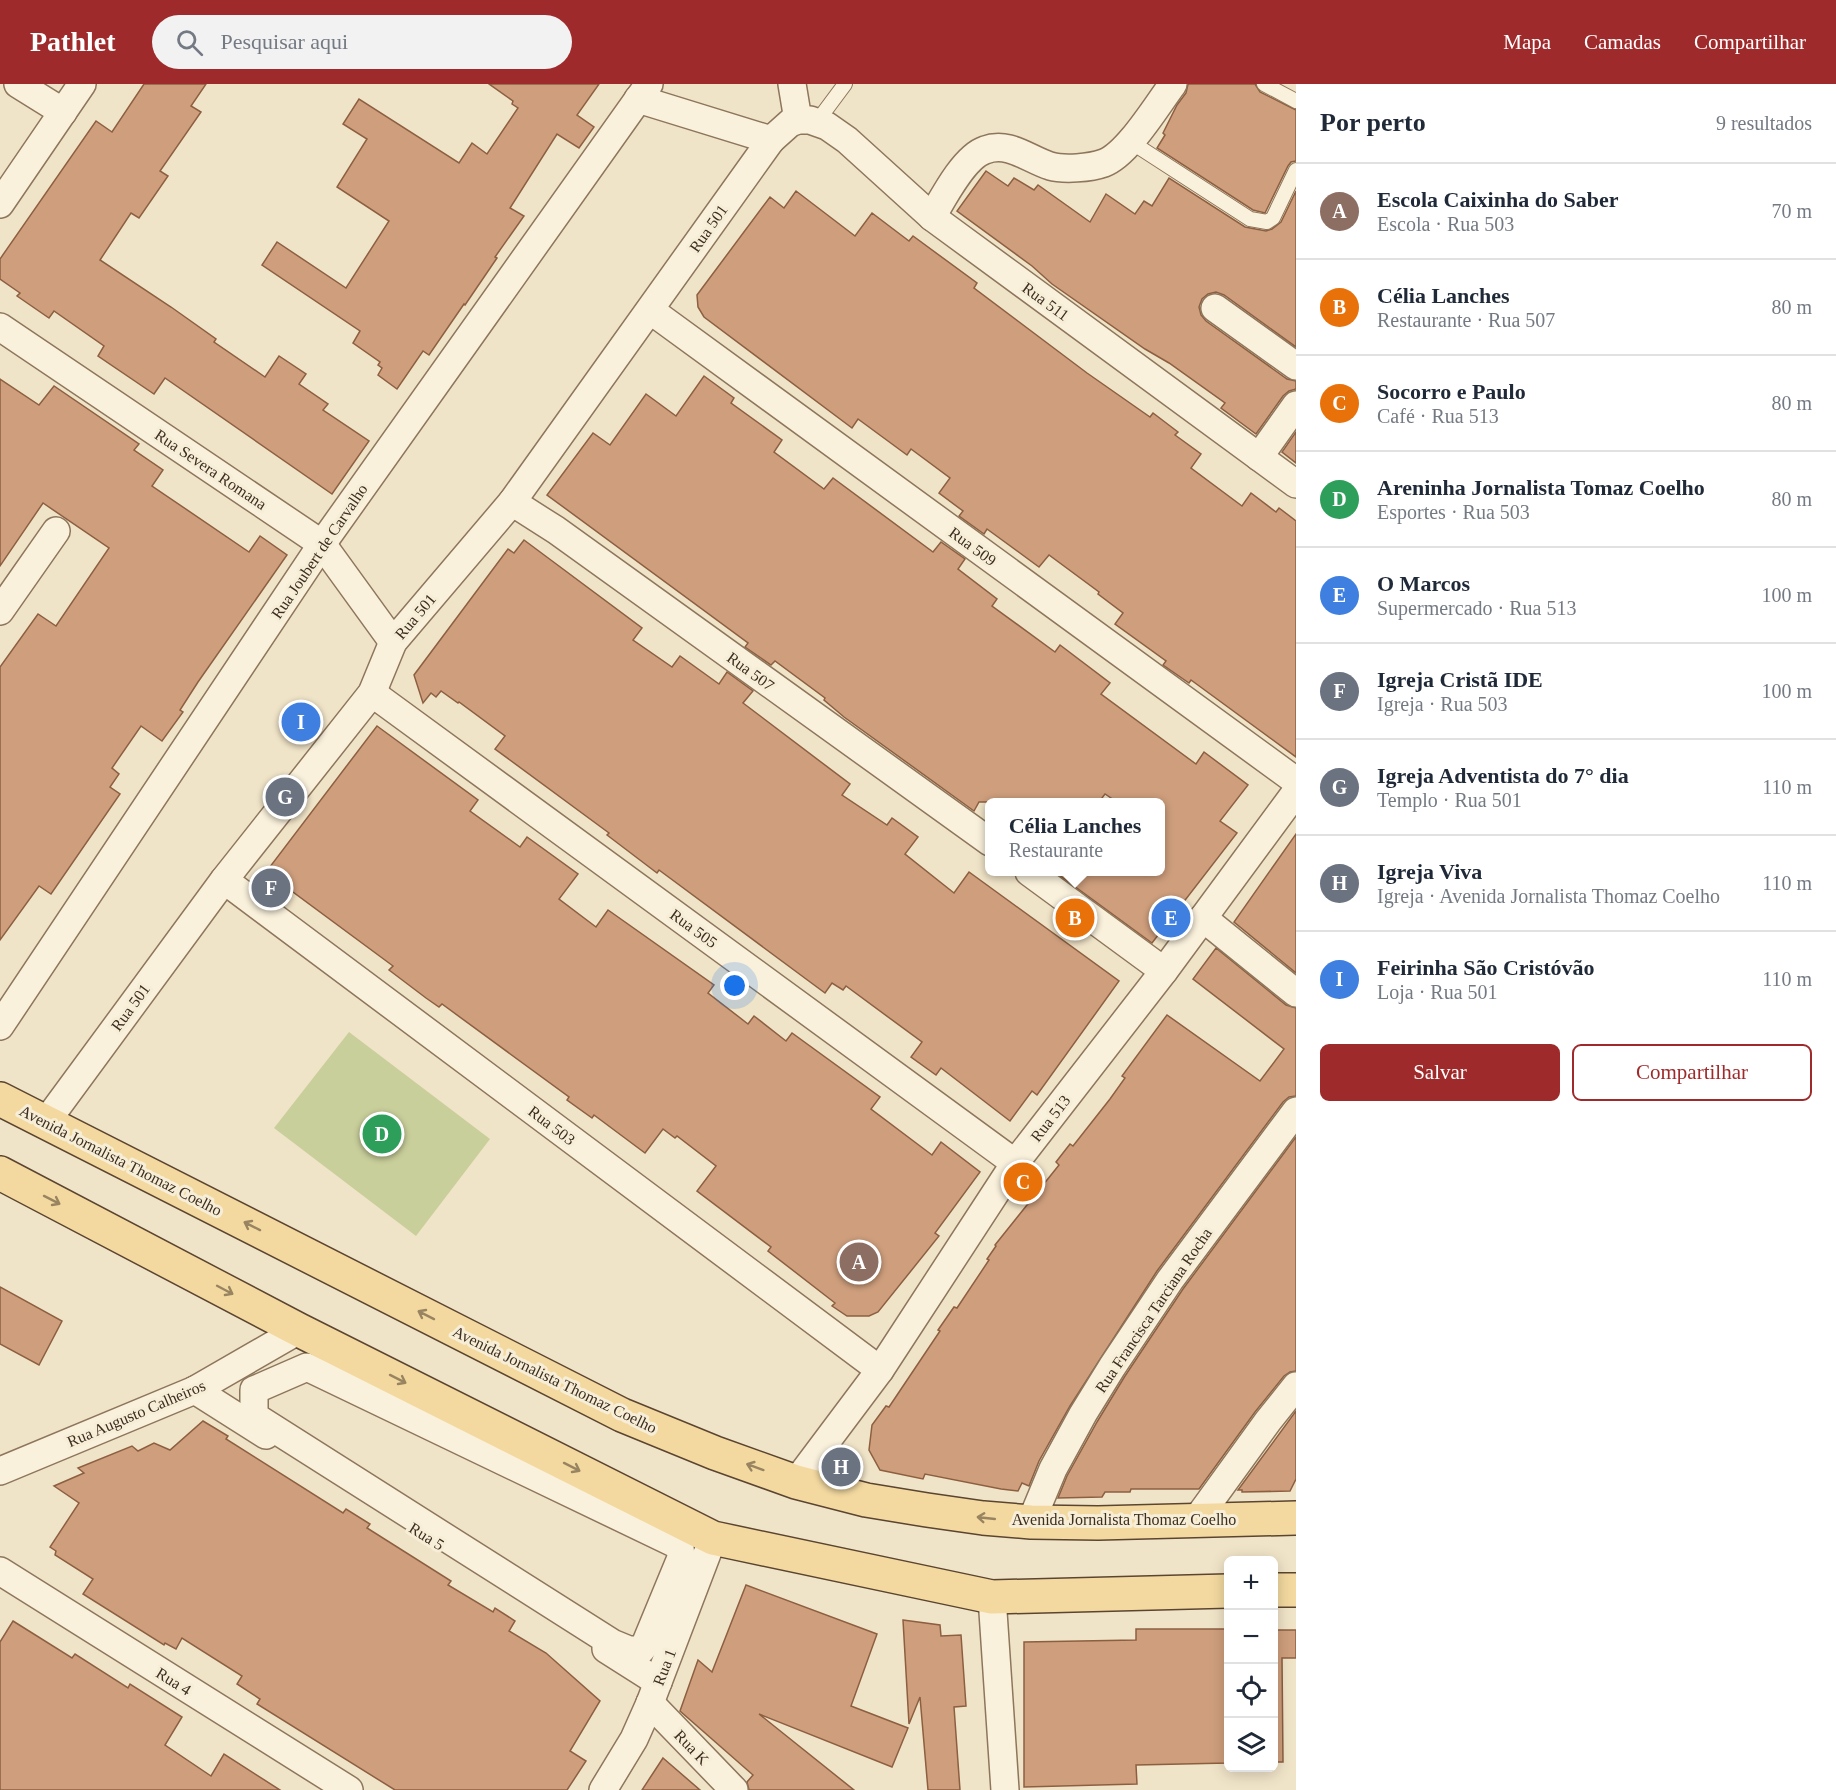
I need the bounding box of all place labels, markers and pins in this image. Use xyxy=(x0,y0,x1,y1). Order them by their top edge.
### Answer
pin: I xyxy=(282,700,320,744)
pin: G xyxy=(266,774,304,820)
pin: F xyxy=(252,866,290,910)
pin: B xyxy=(1056,896,1094,940)
pin: E xyxy=(1152,896,1190,940)
pin: D xyxy=(362,1112,401,1156)
pin: C xyxy=(1004,1160,1042,1204)
pin: A xyxy=(840,1240,878,1284)
pin: H xyxy=(822,1444,860,1490)

